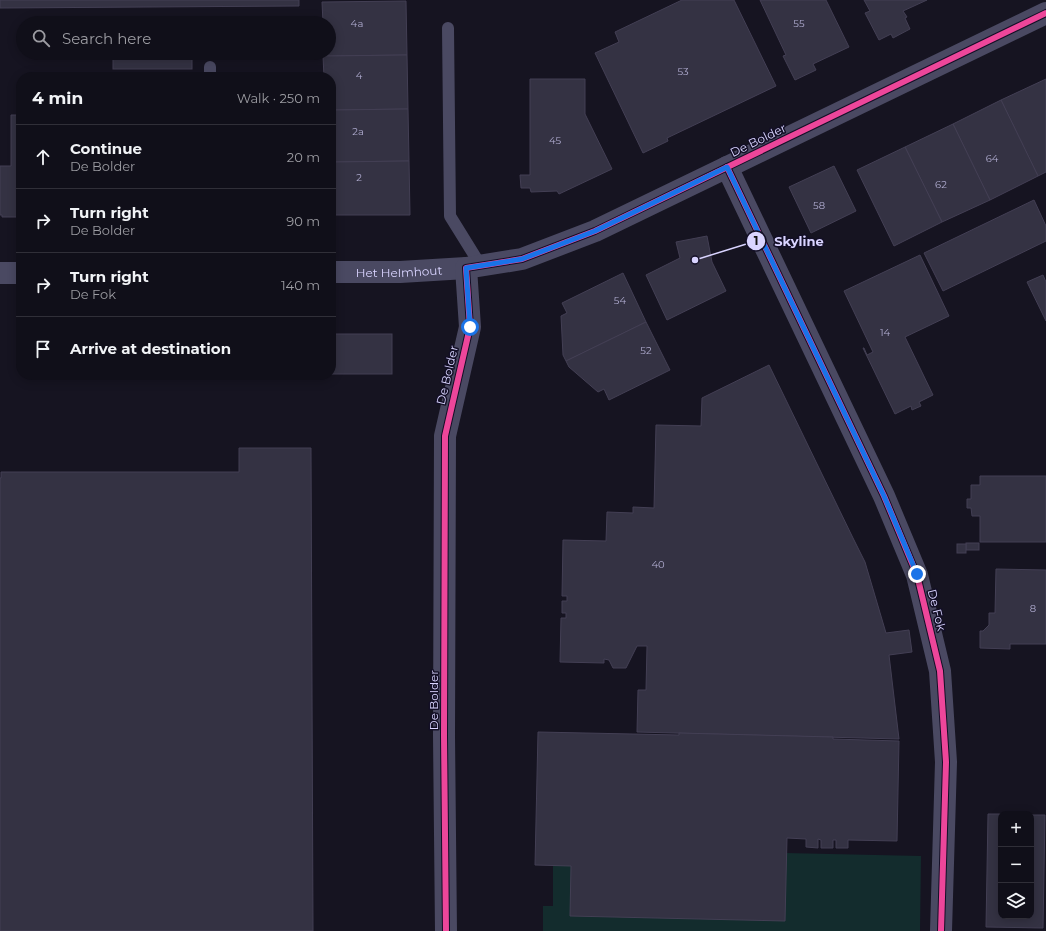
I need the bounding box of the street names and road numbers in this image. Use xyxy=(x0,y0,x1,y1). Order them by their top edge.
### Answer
street label: De Bolder xyxy=(728,120,789,160)
street label: Het Helmhout xyxy=(356,262,443,280)
street label: De Bolder xyxy=(433,344,461,406)
street label: De Fok xyxy=(925,588,950,633)
street label: De Bolder xyxy=(426,670,441,730)

